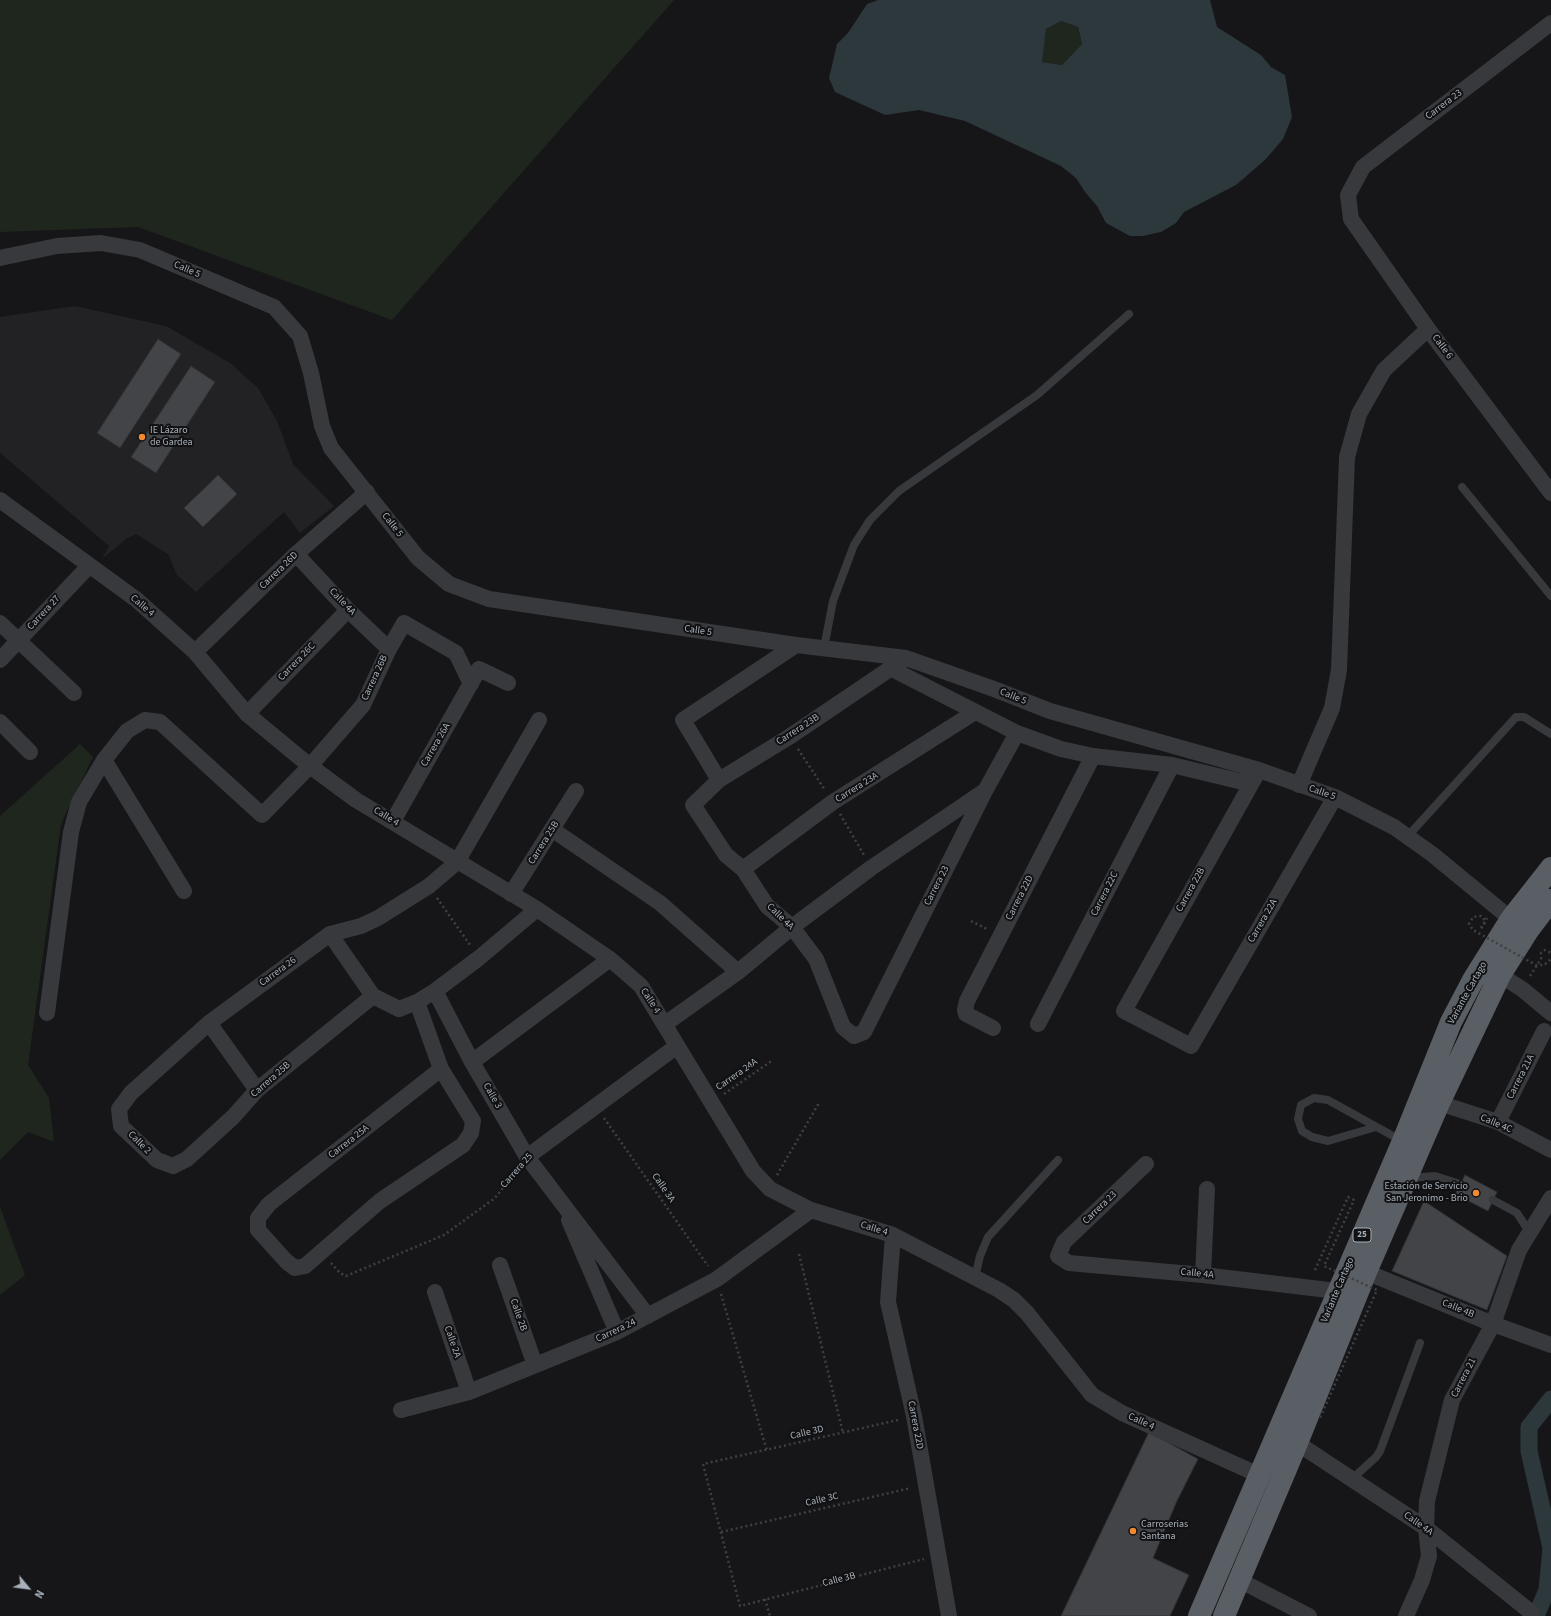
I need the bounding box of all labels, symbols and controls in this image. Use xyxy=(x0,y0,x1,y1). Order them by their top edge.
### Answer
street label: Carrera 23 xyxy=(1423,87,1465,123)
street label: Calle 5 xyxy=(172,259,202,281)
street label: Calle 6 xyxy=(1429,332,1455,362)
place label: IE Lázaro de Gardea xyxy=(150,425,193,448)
marker: IE Lázaro de Gardea xyxy=(137,432,147,442)
street label: Calle 5 xyxy=(379,510,405,540)
street label: Carrera 26D xyxy=(257,550,301,592)
street label: Calle 4A xyxy=(326,586,358,618)
street label: Calle 4 xyxy=(128,592,156,620)
street label: Carrera 27 xyxy=(25,593,63,633)
street label: Calle 5 xyxy=(683,623,713,639)
street label: Carrera 26C xyxy=(276,640,318,684)
street label: Carrera 26B xyxy=(359,653,391,703)
street label: Calle 5 xyxy=(998,686,1028,708)
street label: Carrera 23B xyxy=(774,712,822,748)
street label: Carrera 26A xyxy=(419,721,453,769)
street label: Carrera 23A xyxy=(833,770,881,806)
street label: Calle 5 xyxy=(1307,783,1337,803)
street label: Calle 4 xyxy=(371,805,401,829)
street label: Carrera 25B xyxy=(526,819,562,867)
street label: Carrera 23 xyxy=(922,864,952,908)
street label: Carrera 22B xyxy=(1174,866,1208,914)
street label: Carrera 22C xyxy=(1089,870,1121,918)
street label: Carrera 22D xyxy=(1004,873,1036,923)
street label: Carrera 22A xyxy=(1246,897,1280,945)
street label: Calle 4A xyxy=(764,901,796,933)
street label: Carrera 26 xyxy=(257,955,299,989)
street label: Variante Cartago xyxy=(1446,960,1490,1026)
street label: Calle 4 xyxy=(637,986,663,1016)
street label: Carrera 21A xyxy=(1505,1053,1537,1101)
street label: Carrera 24A xyxy=(714,1056,760,1094)
street label: Carrera 25B xyxy=(249,1060,293,1100)
street label: Calle 3 xyxy=(480,1081,504,1111)
street label: Calle 4C xyxy=(1478,1112,1514,1136)
street label: Carrera 25A xyxy=(326,1122,372,1162)
street label: Calle 2 xyxy=(125,1129,153,1157)
street label: Carrera 25 xyxy=(498,1151,536,1191)
street label: Calle 3A xyxy=(649,1171,677,1205)
place label: Estación de Servicio San Jeronimo - Brio xyxy=(1385,1181,1468,1204)
marker: Estación de Servicio San Jeronimo - Brio xyxy=(1471,1188,1481,1198)
street label: Carrera 23 xyxy=(1080,1189,1120,1227)
street label: Calle 4 xyxy=(859,1219,889,1239)
road number: 25 xyxy=(1353,1228,1371,1242)
street label: Variante Cartago xyxy=(1319,1256,1357,1324)
street label: Calle 4A xyxy=(1180,1266,1214,1282)
street label: Calle 2B xyxy=(507,1297,529,1333)
street label: Calle 4B xyxy=(1440,1297,1476,1321)
street label: Carrera 24 xyxy=(594,1317,638,1345)
street label: Calle 2A xyxy=(441,1324,463,1360)
street label: Carrera 21 xyxy=(1449,1356,1479,1400)
street label: Carrera 22D xyxy=(904,1400,926,1450)
street label: Calle 4 xyxy=(1126,1411,1156,1433)
street label: Calle 3D xyxy=(789,1423,825,1443)
street label: Calle 3C xyxy=(804,1490,840,1510)
street label: Calle 4A xyxy=(1401,1510,1435,1538)
place label: Carroserias Santana xyxy=(1141,1519,1188,1542)
marker: Carroserias Santana xyxy=(1128,1526,1138,1536)
north arrow xyxy=(8,1568,48,1608)
street label: Calle 3B xyxy=(821,1570,857,1590)
text: N xyxy=(31,1587,47,1601)

